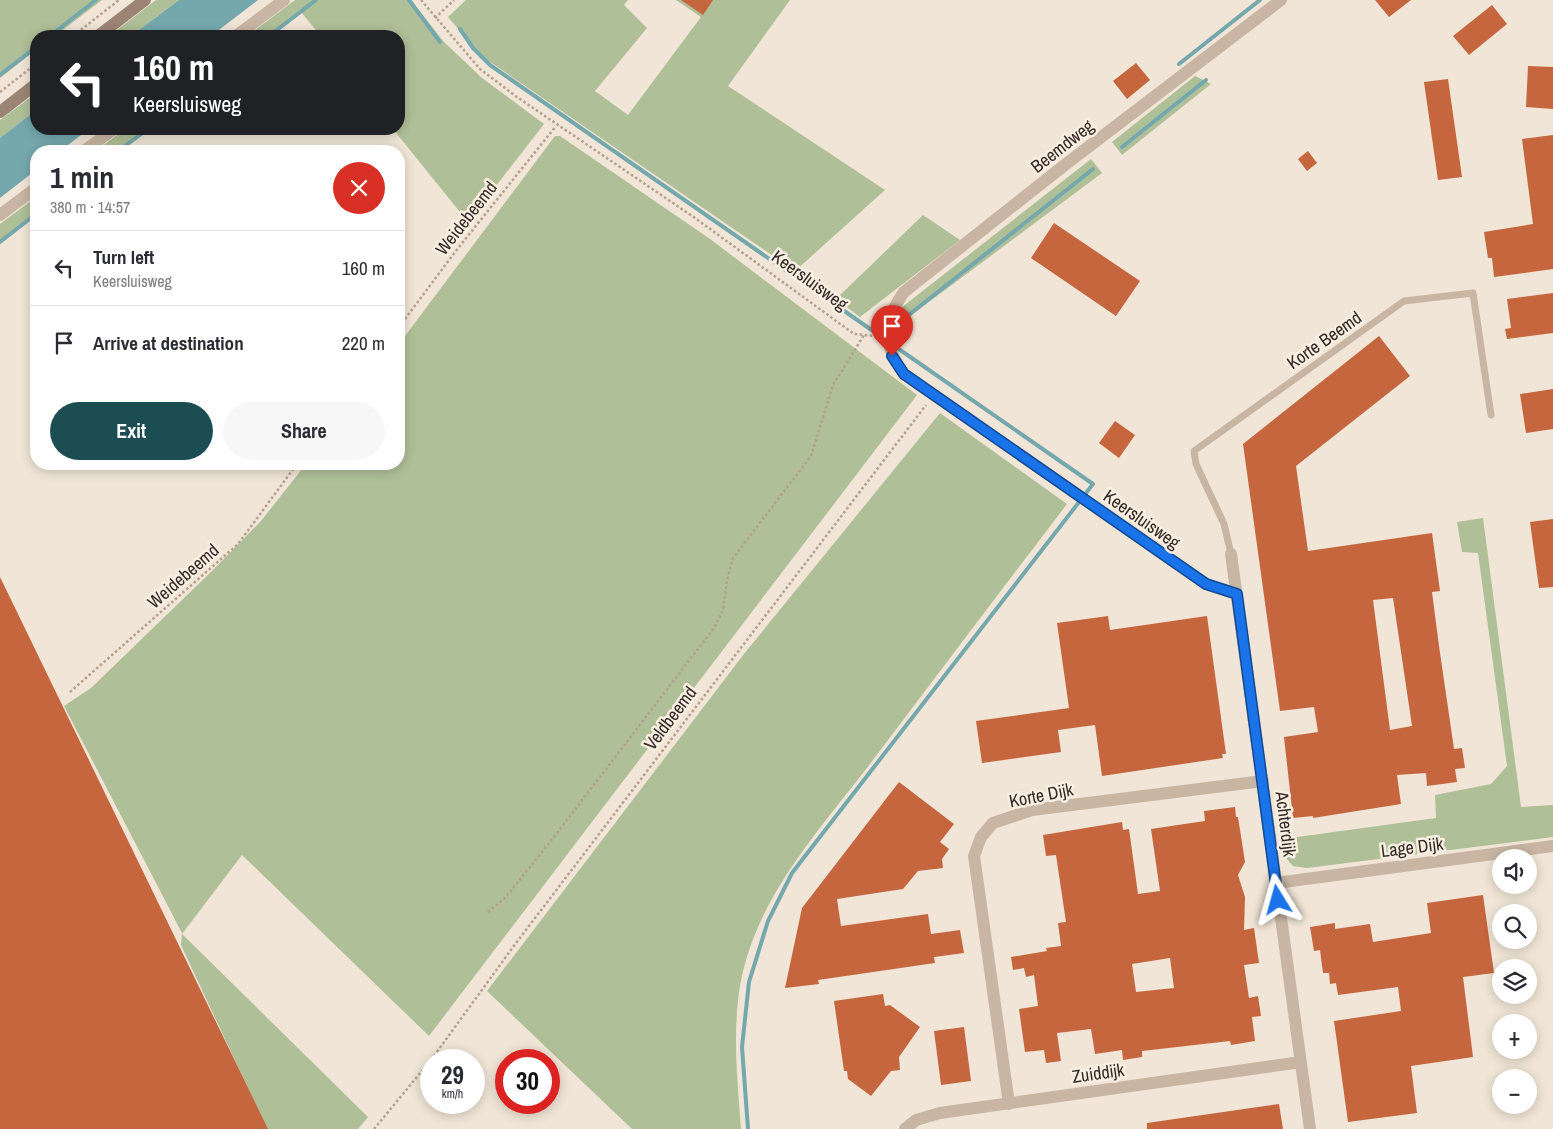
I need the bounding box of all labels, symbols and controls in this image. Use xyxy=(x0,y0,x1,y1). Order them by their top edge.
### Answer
text: 160 m xyxy=(133,44,214,91)
icon: left xyxy=(50,50,115,115)
text: Keersluisweg xyxy=(133,89,241,119)
street label: Beemdweg xyxy=(1025,113,1099,179)
text: 1 min xyxy=(50,157,114,197)
button: close xyxy=(333,162,385,214)
street label: Weidebeemd xyxy=(429,176,503,260)
text: 380 m · 14:57 xyxy=(50,196,130,218)
text: Turn left xyxy=(93,244,154,270)
street label: Keersluisweg xyxy=(767,244,854,317)
icon: left xyxy=(50,254,78,282)
text: 160 m xyxy=(342,255,385,281)
text: Keersluisweg xyxy=(93,270,172,292)
pin xyxy=(871,305,913,356)
street label: Korte Beemd xyxy=(1282,305,1366,375)
icon: arrive xyxy=(878,312,906,340)
icon: arrive xyxy=(50,329,78,357)
text: Arrive at destination xyxy=(93,330,244,356)
text: 220 m xyxy=(342,330,385,356)
button: Exit xyxy=(50,402,213,460)
button: Share xyxy=(223,402,385,460)
street label: Keersluisweg xyxy=(1099,483,1186,555)
street label: Weidebeemd xyxy=(142,538,224,614)
street label: Veldbeemd xyxy=(638,681,702,755)
street label: Korte Dijk xyxy=(1007,776,1076,813)
street label: Achterdijk xyxy=(1269,789,1302,859)
street label: Lage Dijk xyxy=(1380,831,1445,863)
map controls xyxy=(1492,849,1537,1114)
button: sound xyxy=(1492,849,1537,894)
position arrow xyxy=(1251,873,1303,925)
button: search xyxy=(1492,904,1537,949)
button: layers xyxy=(1492,959,1537,1004)
button: + xyxy=(1492,1014,1537,1059)
speed limit sign: 30 xyxy=(495,1049,560,1114)
street label: Zuiddijk xyxy=(1070,1057,1126,1089)
text: 29 xyxy=(441,1058,464,1092)
button: − xyxy=(1492,1069,1537,1114)
text: km/h xyxy=(442,1086,463,1102)

